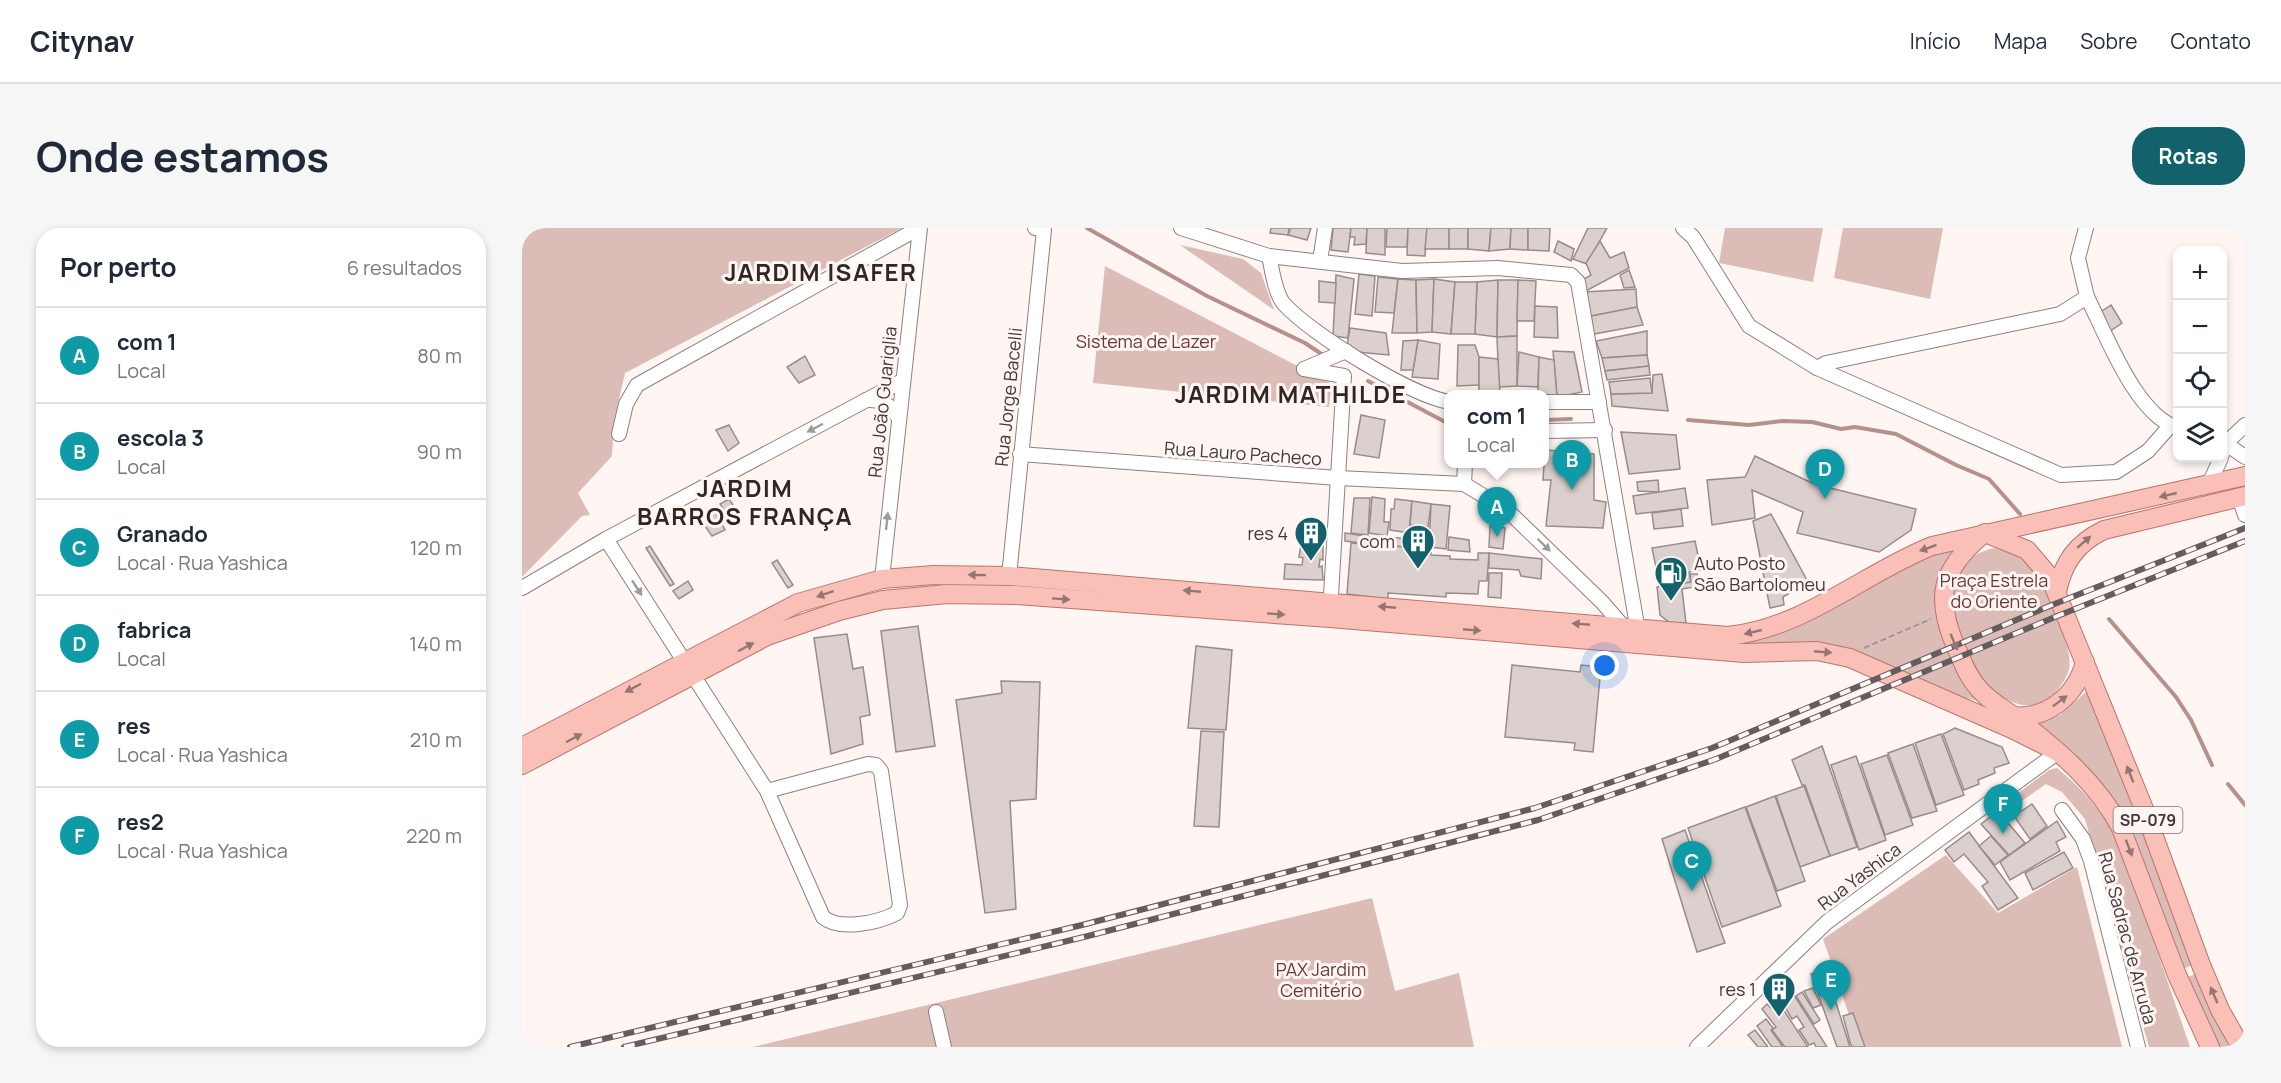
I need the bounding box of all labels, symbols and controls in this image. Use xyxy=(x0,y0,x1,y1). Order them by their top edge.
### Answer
text: Citynav xyxy=(30,22,134,60)
text: Início xyxy=(1910,27,1961,55)
text: Mapa xyxy=(1994,27,2047,55)
text: Sobre xyxy=(2080,27,2138,55)
text: Contato xyxy=(2171,27,2251,55)
text: Onde estamos xyxy=(36,127,329,185)
button: Rotas xyxy=(2132,127,2245,185)
map controls xyxy=(2173,246,2227,462)
button: + xyxy=(2173,246,2227,300)
text: Por perto xyxy=(60,249,177,285)
text: 6 resultados xyxy=(347,254,462,281)
district label: JARDIM ISAFER xyxy=(725,255,917,288)
button: − xyxy=(2173,300,2227,354)
street label: Rua João Guariglia xyxy=(862,325,902,479)
street label: Rua Jorge Bacelli xyxy=(989,326,1027,468)
text: com 1 xyxy=(117,327,177,357)
park label: Sistema de Lazer xyxy=(1076,329,1217,353)
text: A xyxy=(73,342,86,369)
text: 80 m xyxy=(417,342,462,369)
button: locate xyxy=(2173,354,2227,408)
text: Local xyxy=(117,357,166,384)
district label: JARDIM MATHILDE xyxy=(1175,377,1407,410)
popup xyxy=(1444,390,1549,468)
text: com 1 xyxy=(1467,401,1526,431)
button: layers xyxy=(2173,408,2227,462)
text: escola 3 xyxy=(117,423,204,453)
one-way arrow xyxy=(806,423,823,433)
text: Local xyxy=(1467,431,1515,458)
street label: Rua Lauro Pacheco xyxy=(1163,436,1323,470)
text: B xyxy=(73,438,86,465)
text: 90 m xyxy=(416,438,462,465)
pin: B xyxy=(1552,440,1592,490)
pin: D xyxy=(1806,450,1844,499)
text: Local xyxy=(117,453,166,480)
district label: JARDIM BARROS FRANÇA xyxy=(637,471,853,532)
pin: A xyxy=(1478,488,1516,537)
one-way arrow xyxy=(2159,490,2177,500)
one-way arrow xyxy=(883,511,892,530)
building icon: res 4 xyxy=(1293,515,1329,562)
text: Granado xyxy=(117,519,208,549)
place label: res 4 xyxy=(1248,521,1288,545)
building icon: com xyxy=(1400,523,1436,570)
place label: com xyxy=(1359,529,1395,553)
text: C xyxy=(72,534,87,561)
text: 120 m xyxy=(410,534,462,561)
one-way arrow xyxy=(2076,536,2091,549)
one-way arrow xyxy=(1536,538,1550,552)
one-way arrow xyxy=(1919,544,1937,554)
text: Local · Rua Yashica xyxy=(117,549,288,576)
place label: Auto Posto São Bartolomeu xyxy=(1694,551,1826,596)
fuel station icon: Auto Posto São Bartolomeu xyxy=(1653,555,1689,602)
park label: Praça Estrela do Oriente xyxy=(1940,568,2048,613)
one-way arrow xyxy=(967,571,986,580)
one-way arrow xyxy=(632,580,643,596)
one-way arrow xyxy=(1183,586,1202,596)
one-way arrow xyxy=(816,589,834,599)
one-way arrow xyxy=(1051,594,1070,603)
one-way arrow xyxy=(1377,602,1396,612)
one-way arrow xyxy=(1267,609,1286,619)
text: fabrica xyxy=(117,615,191,645)
one-way arrow xyxy=(1571,619,1590,629)
one-way arrow xyxy=(1462,625,1481,635)
one-way arrow xyxy=(1744,627,1762,637)
text: D xyxy=(72,630,87,657)
text: 140 m xyxy=(409,630,462,657)
one-way arrow xyxy=(1949,634,1959,652)
one-way arrow xyxy=(738,642,755,652)
text: Local xyxy=(117,645,166,672)
one-way arrow xyxy=(1813,647,1832,657)
your location xyxy=(1590,651,1619,680)
one-way arrow xyxy=(624,684,641,693)
one-way arrow xyxy=(2052,696,2067,708)
text: res xyxy=(117,711,151,741)
text: E xyxy=(74,726,85,753)
text: 210 m xyxy=(410,726,462,753)
one-way arrow xyxy=(565,733,582,743)
text: Local · Rua Yashica xyxy=(117,741,288,768)
one-way arrow xyxy=(2125,764,2135,782)
pin: F xyxy=(1984,784,2022,834)
text: res2 xyxy=(117,807,164,837)
road number: SP-079 xyxy=(2114,807,2182,833)
text: F xyxy=(74,822,85,849)
text: 220 m xyxy=(406,822,462,849)
text: Local · Rua Yashica xyxy=(117,837,288,864)
street label: Rua Yashica xyxy=(1812,837,1906,915)
one-way arrow xyxy=(2125,839,2134,857)
pin: C xyxy=(1672,842,1712,891)
street label: Rua Sadrac de Arruda xyxy=(2093,849,2163,1027)
park label: PAX Jardim Cemitério xyxy=(1276,957,1366,1002)
pin: E xyxy=(1812,960,1850,1010)
building icon: res 1 xyxy=(1761,971,1797,1018)
place label: res 1 xyxy=(1719,977,1756,1001)
one-way arrow xyxy=(2209,986,2218,1004)

